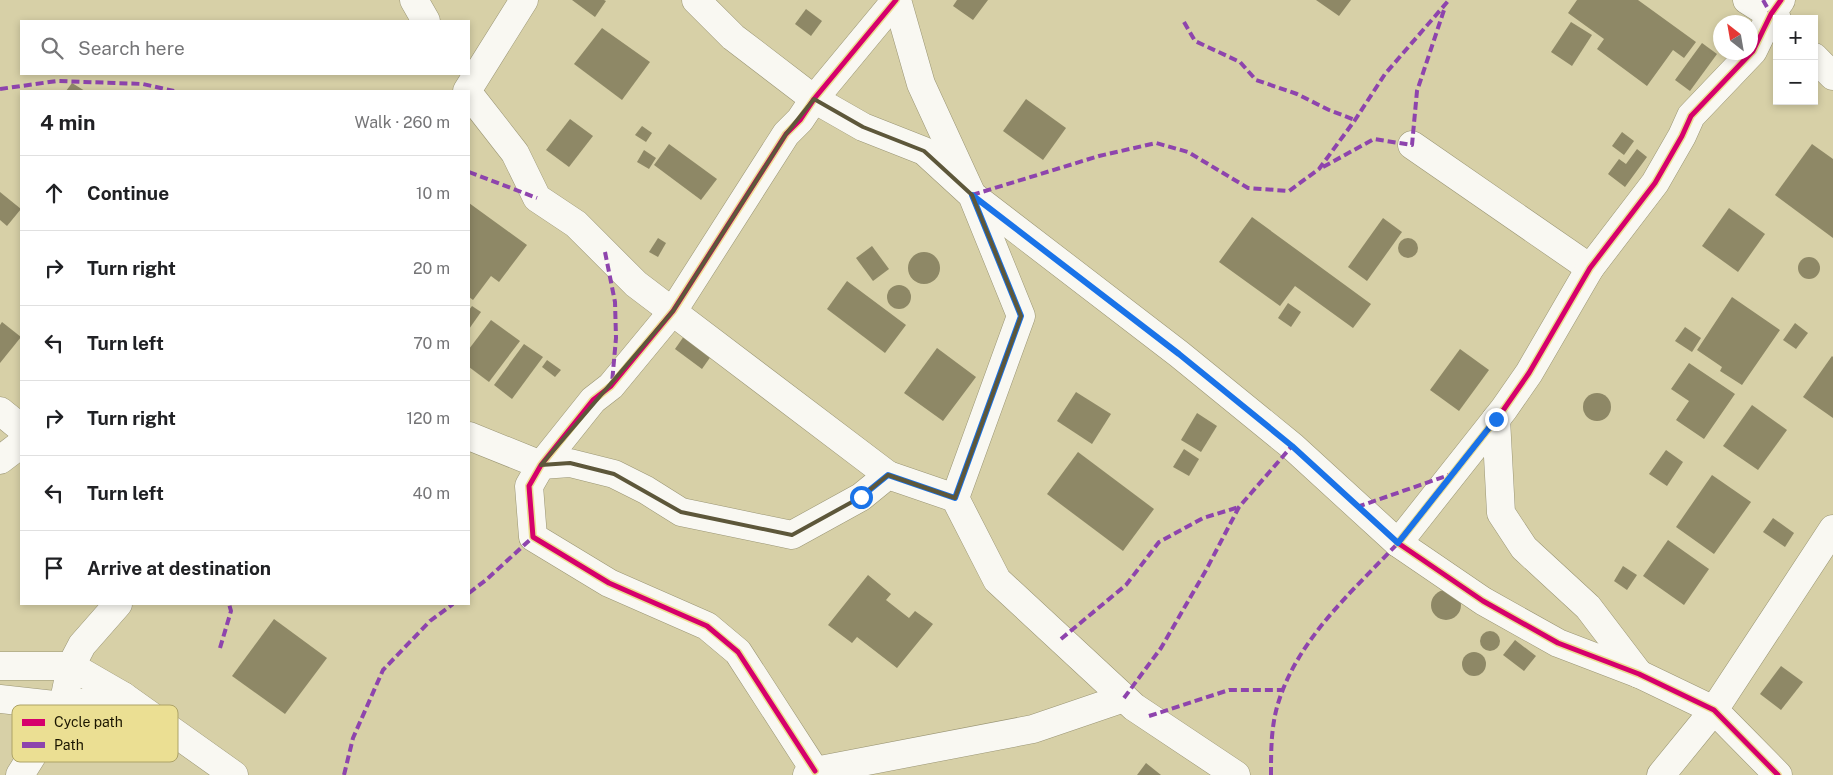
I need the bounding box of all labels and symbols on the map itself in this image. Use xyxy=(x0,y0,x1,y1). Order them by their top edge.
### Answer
north arrow xyxy=(1713,15,1758,60)
route end xyxy=(1485,408,1508,431)
route start xyxy=(850,486,873,509)
legend xyxy=(12,705,178,762)
text: Cycle path xyxy=(54,714,123,730)
text: Path xyxy=(54,737,84,753)

